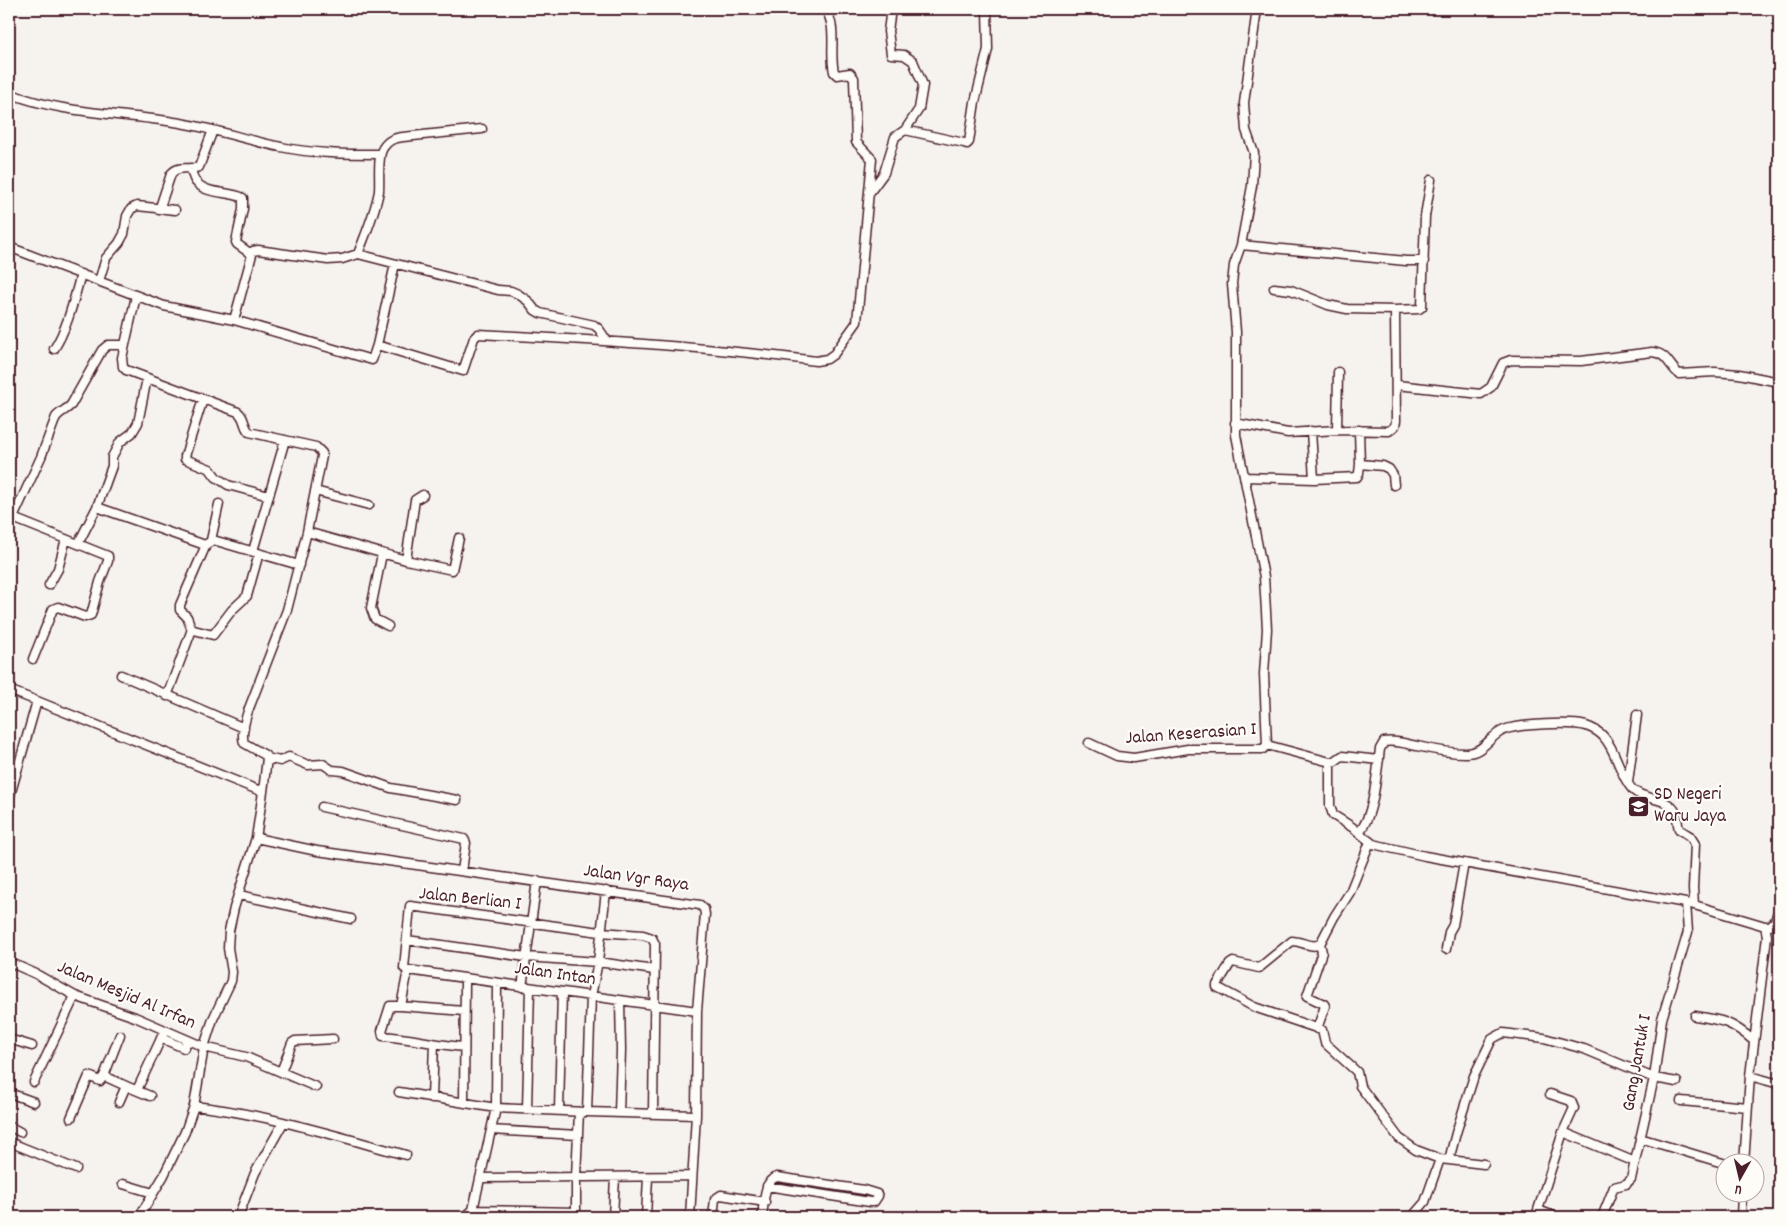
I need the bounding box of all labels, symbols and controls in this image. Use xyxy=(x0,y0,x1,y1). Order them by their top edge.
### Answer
street label: Jalan Keserasian I xyxy=(1125,717,1258,753)
place label: SD Negeri Waru Jaya xyxy=(1654,782,1727,831)
school or university icon: SD Negeri Waru Jaya xyxy=(1626,794,1650,818)
street label: Jalan Vgr Raya xyxy=(582,858,691,900)
street label: Jalan Berlian I xyxy=(418,881,523,919)
street label: Jalan Mesjid Al Irfan xyxy=(53,955,199,1037)
street label: Jalan Intan xyxy=(513,956,597,994)
street label: Gang Jantuk I xyxy=(1616,1012,1660,1113)
north arrow xyxy=(1716,1154,1766,1204)
text: U xyxy=(1733,1178,1743,1199)

